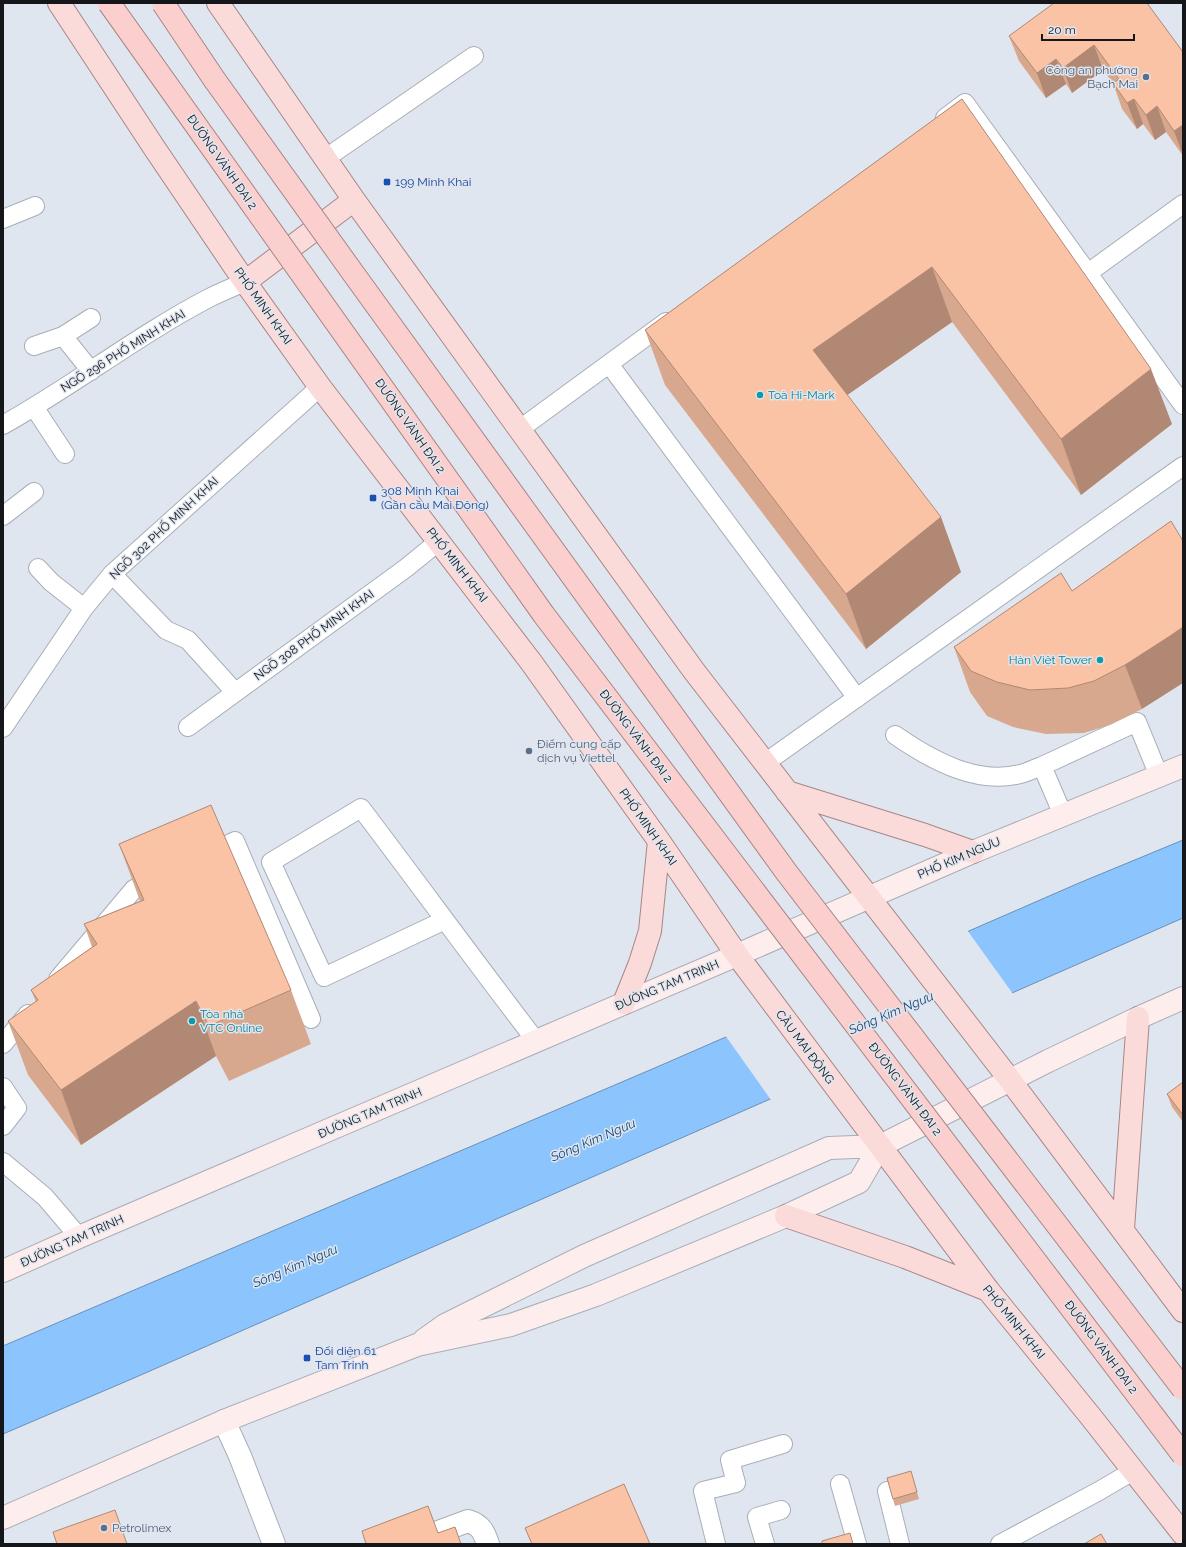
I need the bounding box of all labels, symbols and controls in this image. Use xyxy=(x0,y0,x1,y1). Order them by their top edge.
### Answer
scale bar xyxy=(1042,16,1134,42)
text: 20 m xyxy=(1048,23,1076,37)
place label: Công an phường Bạch Mai xyxy=(1045,63,1138,91)
marker: Công an phường Bạch Mai xyxy=(1141,72,1151,82)
street label: ĐƯỜNG VÀNH ĐAI 2 xyxy=(184,112,260,212)
place label: 199 Minh Khai xyxy=(395,175,471,189)
marker: 199 Minh Khai xyxy=(382,177,392,187)
street label: PHỐ MINH KHAI xyxy=(231,265,295,347)
street label: NGÕ 296 PHỐ MINH KHAI xyxy=(58,307,188,395)
street label: ĐƯỜNG VÀNH ĐAI 2 xyxy=(372,376,448,476)
place label: Toà Hi-Mark xyxy=(768,388,835,402)
marker: Toà Hi-Mark xyxy=(755,390,765,400)
street label: NGÕ 302 PHỐ MINH KHAI xyxy=(107,474,221,582)
place label: 308 Minh Khai (Gần cầu Mai Động) xyxy=(381,484,489,512)
marker: 308 Minh Khai (Gần cầu Mai Động) xyxy=(368,493,378,503)
street label: PHỐ MINH KHAI xyxy=(424,525,490,605)
street label: NGÕ 308 PHỐ MINH KHAI xyxy=(251,587,377,683)
place label: Hàn Việt Tower xyxy=(1009,653,1093,667)
marker: Hàn Việt Tower xyxy=(1095,655,1105,665)
street label: ĐƯỜNG VÀNH ĐAI 2 xyxy=(596,687,676,785)
place label: Điểm cung cấp dịch vụ Viettel xyxy=(537,737,621,765)
marker: Điểm cung cấp dịch vụ Viettel xyxy=(524,746,534,756)
street label: PHỐ MINH KHAI xyxy=(616,786,680,868)
street label: PHỐ KIM NGƯU xyxy=(915,834,1003,882)
street label: ĐƯỜNG TAM TRINH xyxy=(613,957,721,1013)
water label: Sông Kim Ngưu xyxy=(845,988,936,1038)
place label: Tòa nhà VTC Online xyxy=(200,1007,262,1035)
street label: CẦU MAI ĐỘNG xyxy=(773,1007,837,1087)
marker: Tòa nhà VTC Online xyxy=(187,1016,197,1026)
street label: ĐƯỜNG VÀNH ĐAI 2 xyxy=(865,1040,945,1138)
street label: ĐƯỜNG TAM TRINH xyxy=(316,1085,424,1141)
water label: Sông Kim Ngưu xyxy=(547,1115,638,1165)
street label: ĐƯỜNG TAM TRINH xyxy=(18,1212,126,1270)
water label: Sông Kim Ngưu xyxy=(249,1241,340,1291)
street label: PHỐ MINH KHAI xyxy=(980,1282,1048,1362)
street label: ĐƯỜNG VÀNH ĐAI 2 xyxy=(1061,1298,1141,1396)
place label: Đối diện 61 Tam Trinh xyxy=(315,1344,376,1372)
marker: Đối diện 61 Tam Trinh xyxy=(302,1353,312,1363)
place label: Petrolimex xyxy=(112,1521,171,1535)
marker: Petrolimex xyxy=(99,1523,109,1533)

